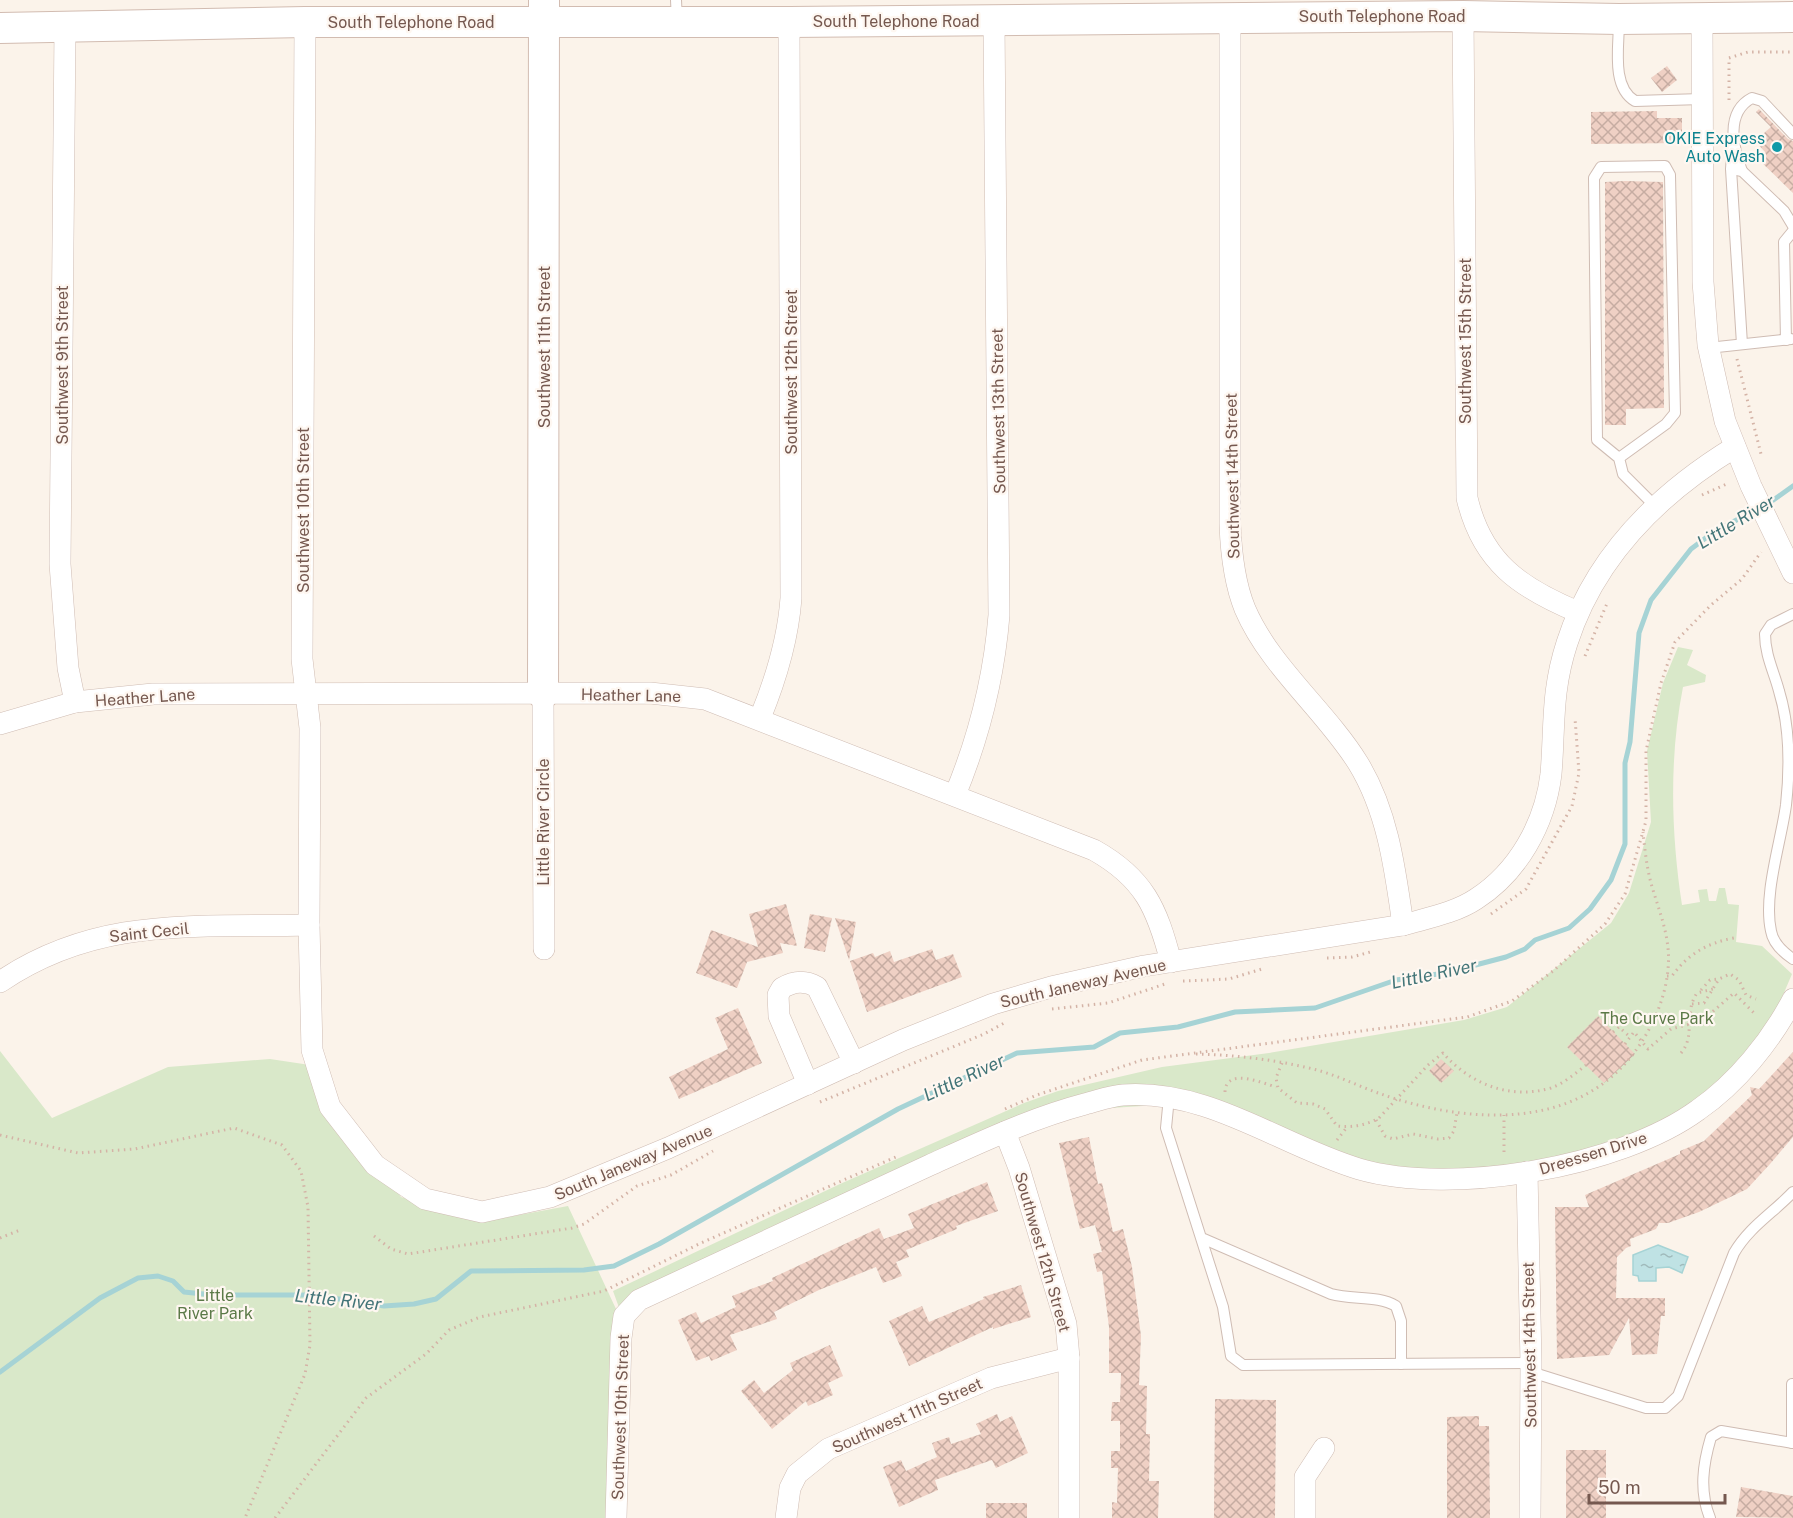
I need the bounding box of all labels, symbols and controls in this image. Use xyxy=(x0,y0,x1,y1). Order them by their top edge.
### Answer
street label: South Telephone Road xyxy=(1298,7,1466,26)
street label: South Telephone Road xyxy=(812,12,980,31)
street label: South Telephone Road xyxy=(327,13,495,32)
place label: OKIE Express Auto Wash xyxy=(1664,129,1765,166)
marker: OKIE Express Auto Wash xyxy=(1770,140,1784,154)
street label: Southwest 15th Street xyxy=(1456,258,1475,424)
street label: Southwest 11th Street xyxy=(535,266,554,428)
street label: Southwest 9th Street xyxy=(53,285,72,445)
street label: Southwest 12th Street xyxy=(782,289,801,455)
street label: Southwest 13th Street xyxy=(988,328,1009,494)
street label: Southwest 14th Street xyxy=(1222,393,1243,559)
street label: Southwest 10th Street xyxy=(294,427,313,593)
water label: Little River xyxy=(1693,490,1779,553)
street label: Heather Lane xyxy=(94,685,196,710)
street label: Heather Lane xyxy=(581,685,681,706)
street label: Little River Circle xyxy=(534,758,553,886)
street label: Saint Cecil xyxy=(108,919,190,946)
water label: Little River xyxy=(1389,954,1479,993)
street label: South Janeway Avenue xyxy=(998,955,1168,1012)
park label: The Curve Park xyxy=(1600,1009,1714,1028)
water label: Little River xyxy=(920,1050,1008,1106)
street label: South Janeway Avenue xyxy=(551,1121,715,1204)
street label: Dreessen Drive xyxy=(1537,1128,1649,1179)
street label: Southwest 12th Street xyxy=(1011,1170,1074,1334)
street label: Southwest 14th Street xyxy=(1519,1262,1540,1428)
water label: Little River xyxy=(294,1284,383,1315)
park label: Little River Park xyxy=(177,1286,253,1323)
street label: Southwest 10th Street xyxy=(608,1334,633,1500)
street label: Southwest 11th Street xyxy=(829,1374,985,1457)
scale bar xyxy=(1589,1467,1726,1505)
text: 50 m xyxy=(1598,1477,1641,1498)

